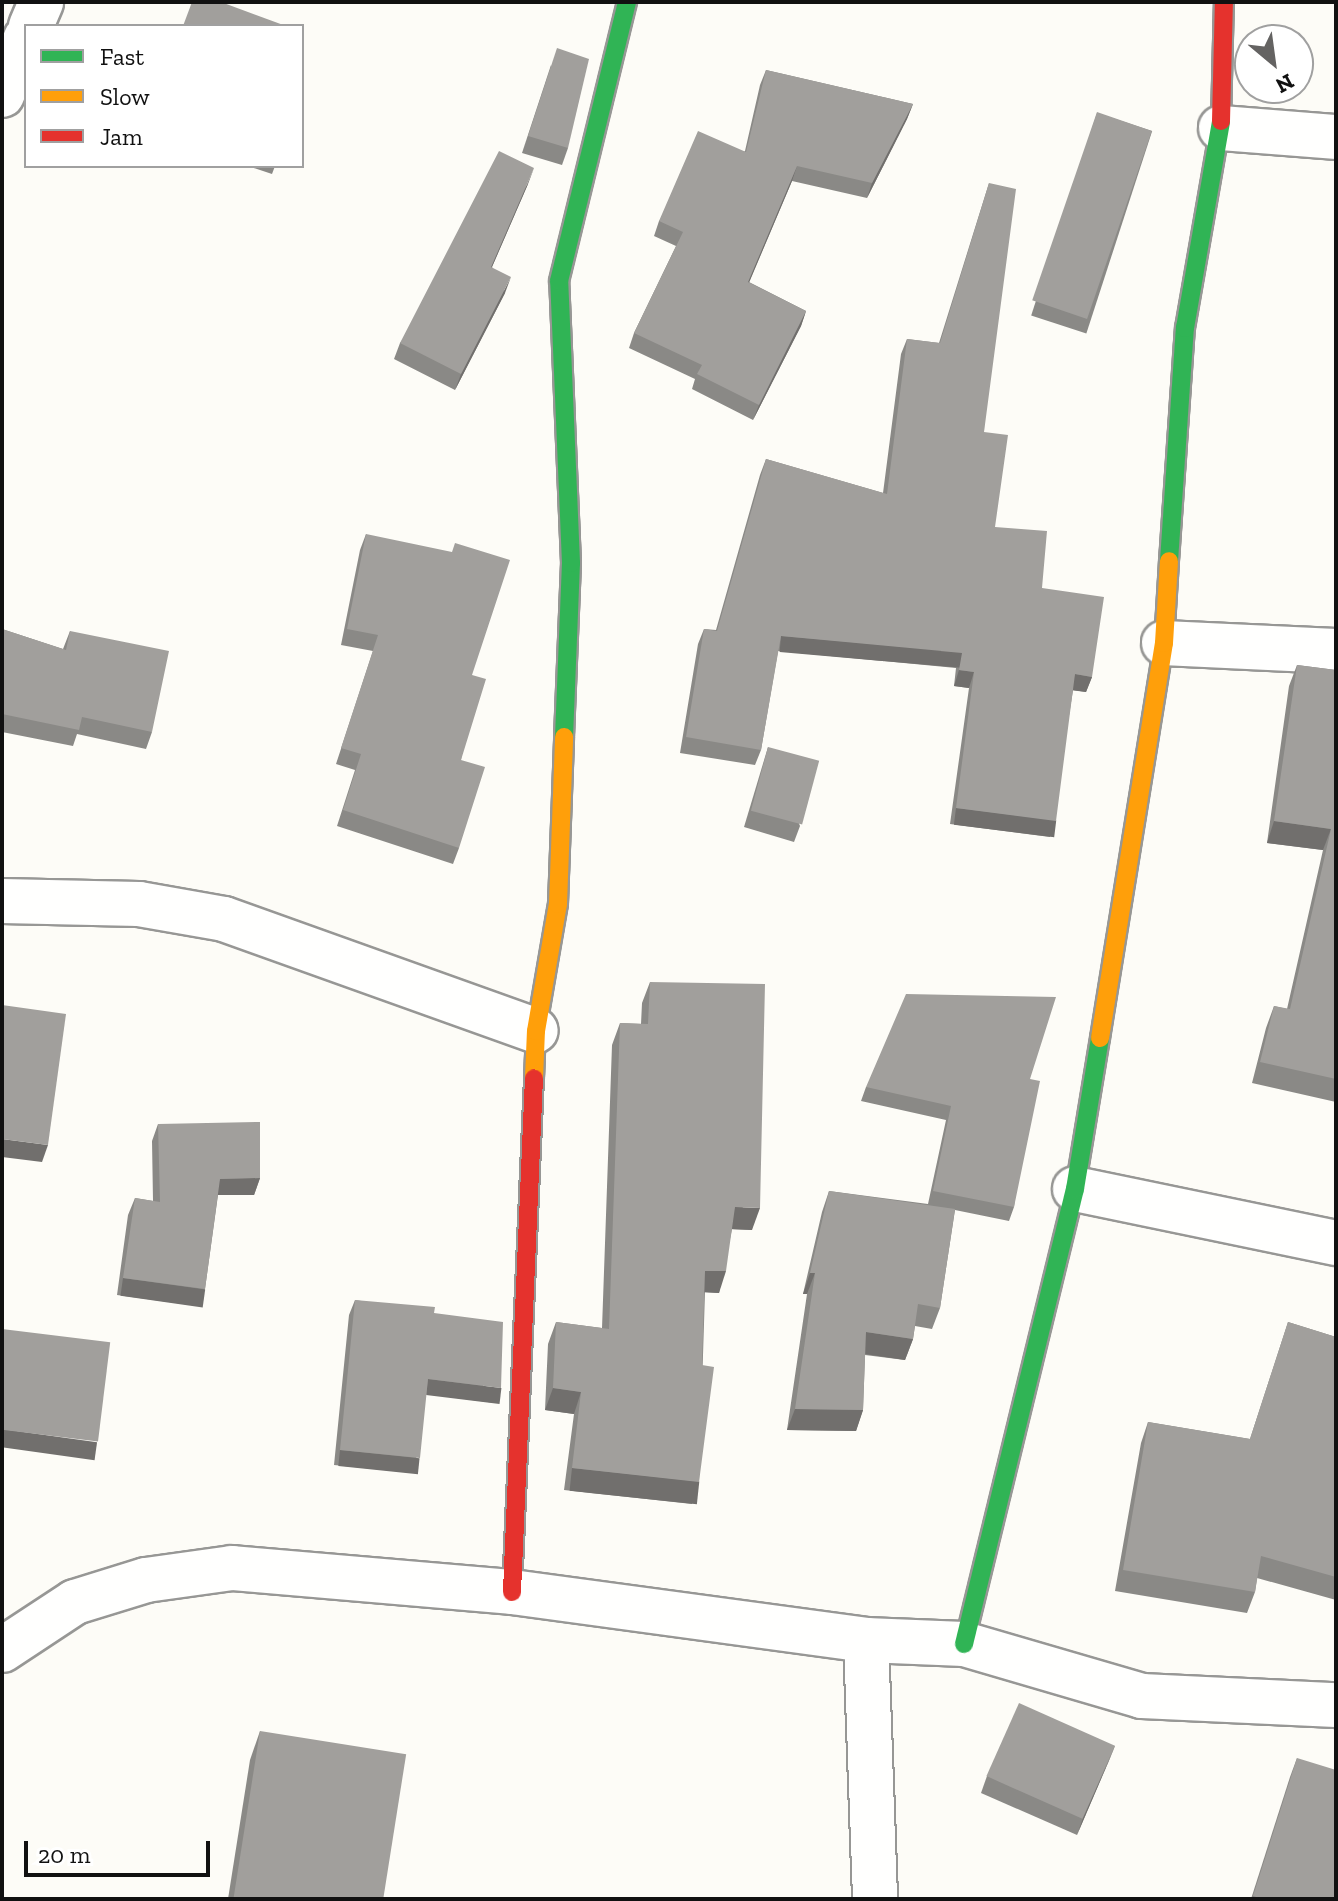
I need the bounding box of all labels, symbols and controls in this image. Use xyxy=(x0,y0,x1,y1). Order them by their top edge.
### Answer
legend xyxy=(24,24,304,168)
north arrow xyxy=(1234,24,1314,104)
text: Fast xyxy=(100,42,144,71)
text: N xyxy=(1271,68,1299,100)
text: Slow xyxy=(100,82,150,111)
text: Jam xyxy=(100,122,143,151)
scale bar xyxy=(28,1825,214,1875)
text: 20 m xyxy=(38,1840,90,1869)

